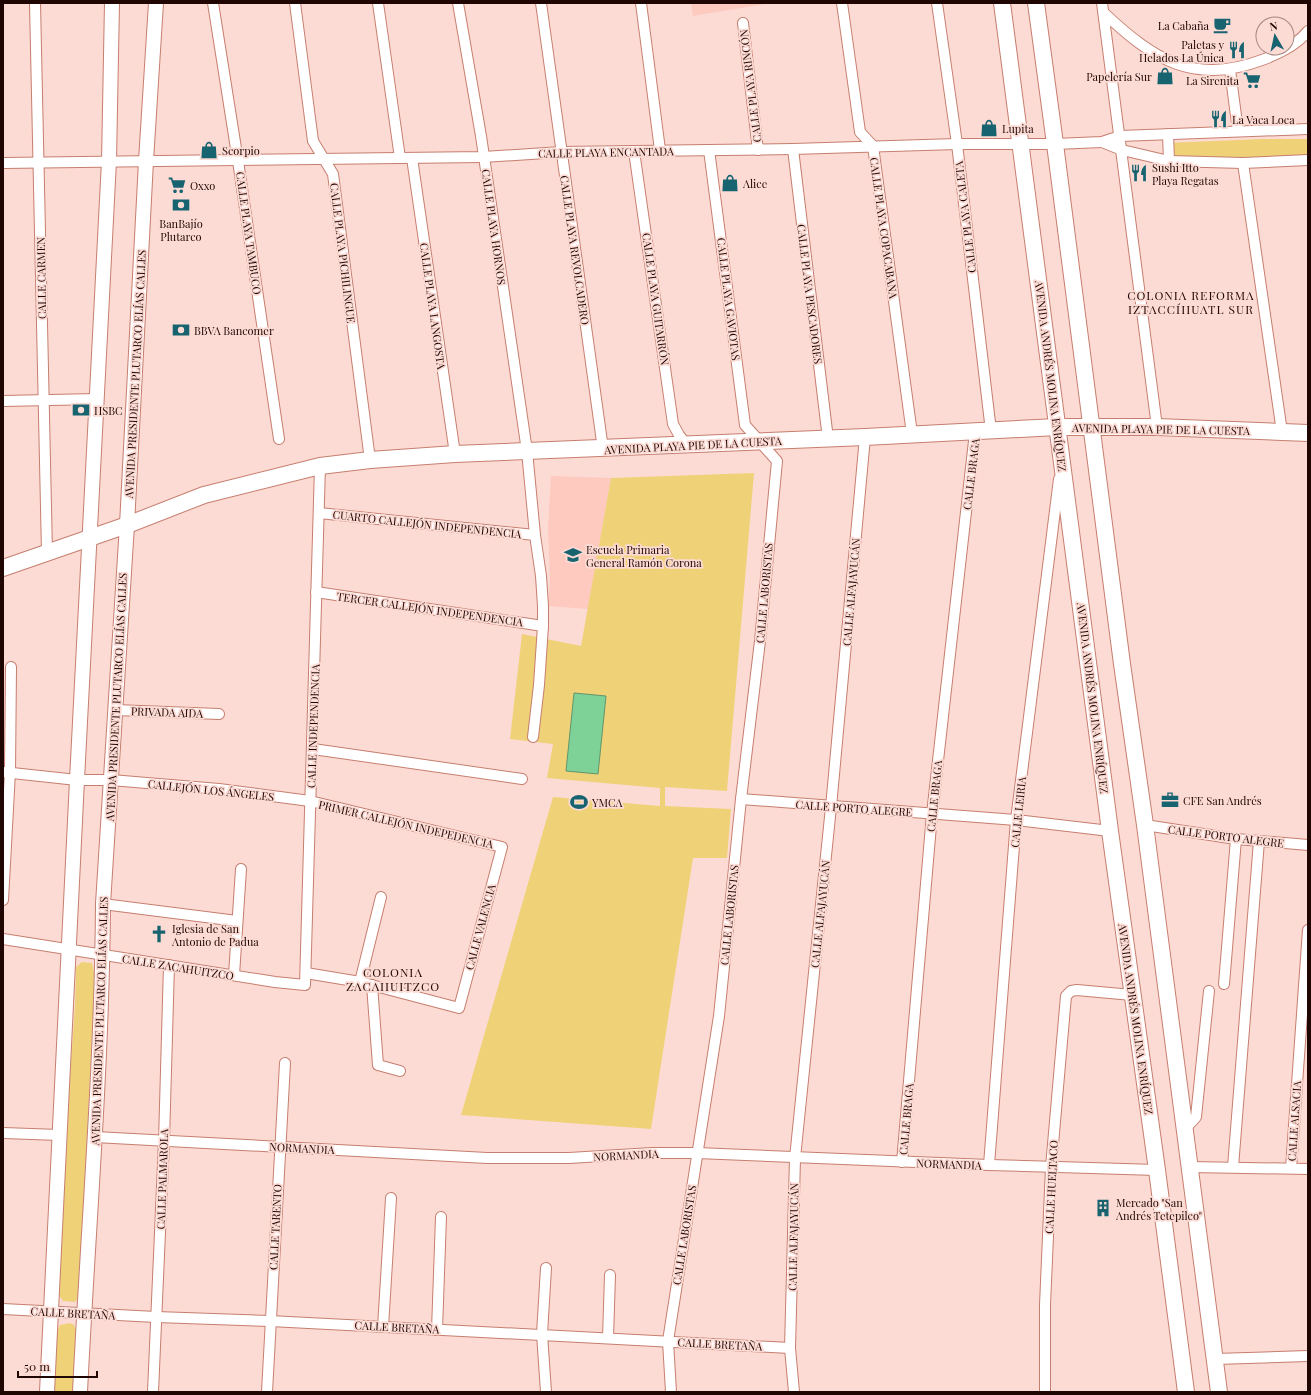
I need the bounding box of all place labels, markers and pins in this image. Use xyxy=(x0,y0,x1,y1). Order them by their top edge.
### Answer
cafe icon: La Cabaña xyxy=(1212,15,1232,35)
place label: La Cabaña xyxy=(1158,18,1210,33)
place label: Paletas y Helados La Única xyxy=(1139,37,1225,65)
restaurant icon: Paletas y Helados La Única xyxy=(1227,40,1247,60)
shop icon: Papelería Sur xyxy=(1155,66,1175,86)
place label: Papelería Sur xyxy=(1086,69,1152,84)
supermarket icon: La Sirenita xyxy=(1242,70,1262,90)
place label: La Sirenita xyxy=(1186,73,1240,88)
restaurant icon: La Vaca Loca xyxy=(1209,109,1229,129)
place label: La Vaca Loca xyxy=(1232,112,1295,127)
shop icon: Lupita xyxy=(979,118,999,138)
place label: Lupita xyxy=(1002,121,1034,136)
shop icon: Scorpio xyxy=(199,140,219,160)
place label: Scorpio xyxy=(222,143,260,158)
place label: Sushi Itto Playa Regatas xyxy=(1152,160,1219,188)
restaurant icon: Sushi Itto Playa Regatas xyxy=(1129,163,1149,183)
shop icon: Alice xyxy=(720,173,740,193)
supermarket icon: Oxxo xyxy=(167,175,187,195)
place label: Alice xyxy=(742,176,768,191)
place label: Oxxo xyxy=(190,178,215,193)
bank icon: BanBajío Plutarco xyxy=(171,195,191,215)
place label: BanBajío Plutarco xyxy=(159,216,203,244)
bank icon: BBVA Bancomer xyxy=(171,320,191,340)
place label: BBVA Bancomer xyxy=(194,323,274,338)
bank icon: HSBC xyxy=(71,400,91,420)
place label: HSBC xyxy=(94,403,123,418)
place label: Escuela Primaria General Ramón Corona xyxy=(586,542,702,570)
school or university icon: Escuela Primaria General Ramón Corona xyxy=(563,545,583,565)
office icon: CFE San Andrés xyxy=(1160,790,1180,810)
sports icon: YMCA xyxy=(569,792,589,812)
place label: CFE San Andrés xyxy=(1183,793,1262,808)
place label: YMCA xyxy=(591,795,623,810)
place label: Iglesia de San Antonio de Padua xyxy=(171,921,259,949)
church icon: Iglesia de San Antonio de Padua xyxy=(149,924,169,944)
place label: Mercado "San Andrés Tetepilco" xyxy=(1115,1195,1202,1223)
building icon: Mercado "San Andrés Tetepilco" xyxy=(1093,1198,1113,1218)

